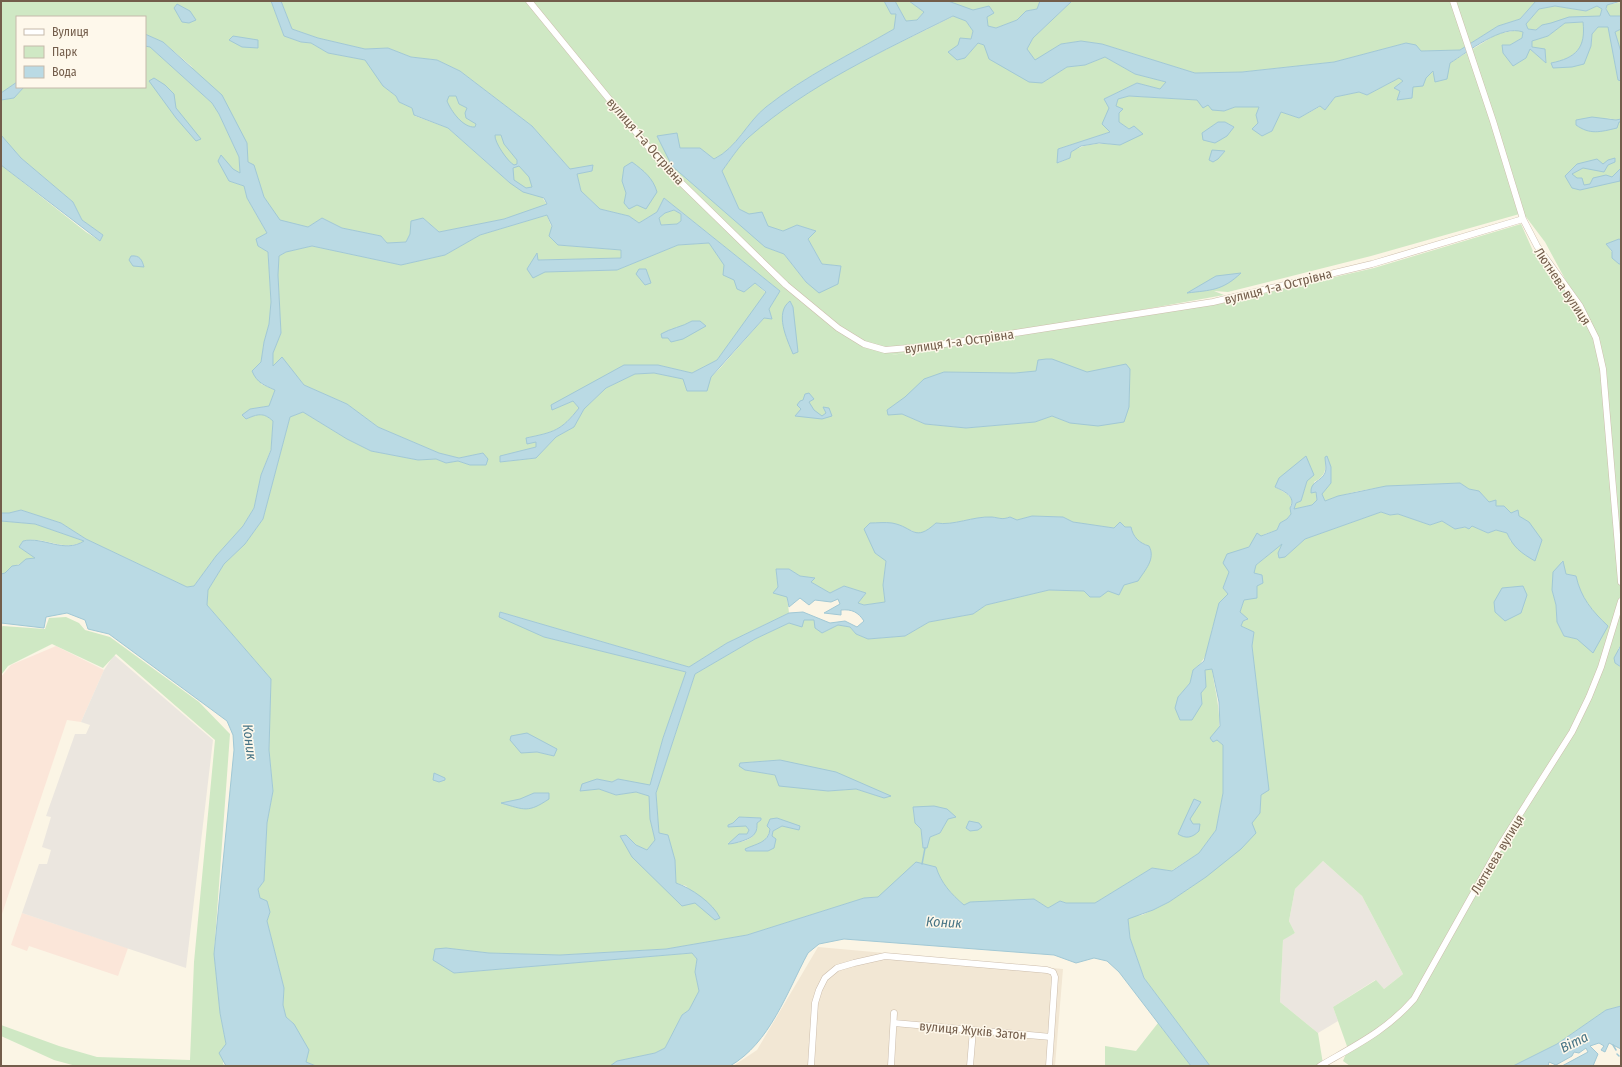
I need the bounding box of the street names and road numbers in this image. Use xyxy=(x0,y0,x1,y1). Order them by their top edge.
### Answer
street label: вулиця 1-а Острівна xyxy=(604,95,687,188)
street label: Лютнева вулиця xyxy=(1531,245,1594,328)
street label: вулиця 1-а Острівна xyxy=(1223,266,1333,307)
street label: вулиця 1-а Острівна xyxy=(903,326,1015,357)
street label: Лютнева вулиця xyxy=(1468,812,1527,897)
street label: вулиця Жуків Затон xyxy=(919,1018,1027,1043)

